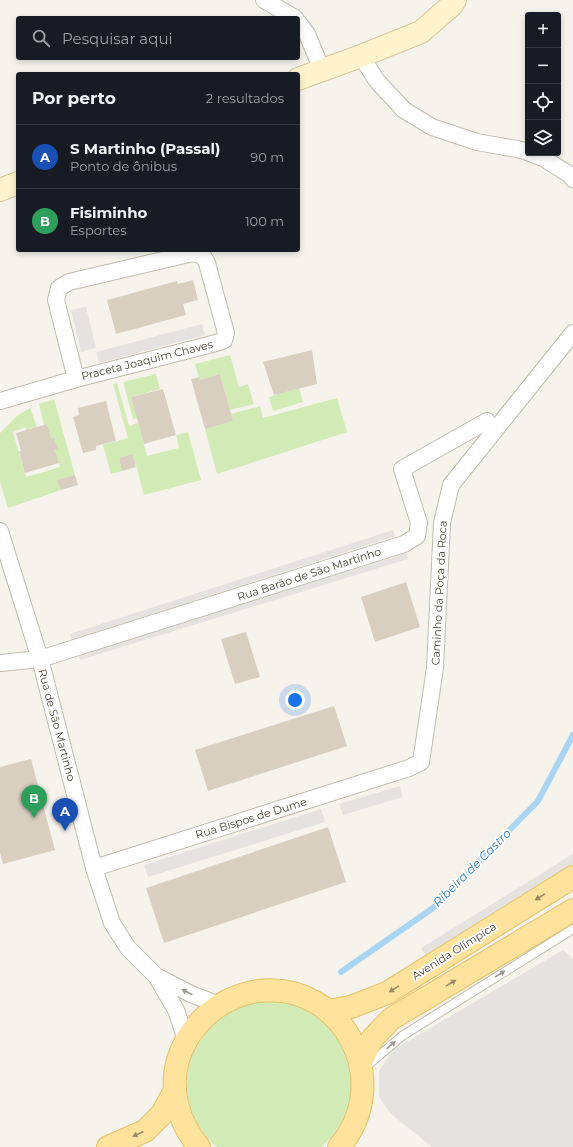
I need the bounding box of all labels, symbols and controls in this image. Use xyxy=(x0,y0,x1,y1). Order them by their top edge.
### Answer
map controls xyxy=(525,12,561,156)
button: + xyxy=(525,12,561,48)
search box xyxy=(16,16,300,60)
icon: search xyxy=(30,27,52,49)
text: Pesquisar aqui xyxy=(62,29,173,48)
button: − xyxy=(525,48,561,84)
button: locate xyxy=(525,84,561,120)
text: Por perto xyxy=(32,88,116,108)
text: 2 resultados xyxy=(206,90,284,106)
button: layers xyxy=(525,120,561,156)
text: S Martinho (Passal) xyxy=(70,139,220,158)
text: A xyxy=(40,149,50,165)
text: 90 m xyxy=(250,149,284,165)
text: Ponto de ônibus xyxy=(70,158,177,174)
text: Fisiminho xyxy=(70,203,147,222)
text: B xyxy=(40,213,50,229)
text: 100 m xyxy=(245,213,284,229)
text: Esportes xyxy=(70,222,127,238)
street label: Praceta Joaquim Chaves xyxy=(80,337,215,383)
street label: Caminho da Poça da Roca xyxy=(428,520,450,666)
street label: Rua Barão de São Martinho xyxy=(235,544,383,604)
street label: Rua de São Martinho xyxy=(35,667,79,783)
your location xyxy=(285,690,305,710)
pin: B xyxy=(21,785,47,818)
street label: Rua Bispos de Dume xyxy=(194,794,309,842)
pin: A xyxy=(52,798,78,831)
water label: Ribeira de Castro xyxy=(429,825,514,910)
one-way arrow xyxy=(534,894,546,901)
street label: Avenida Olímpica xyxy=(409,919,499,983)
one-way arrow xyxy=(494,971,506,978)
one-way arrow xyxy=(445,980,457,987)
one-way arrow xyxy=(388,985,400,992)
one-way arrow xyxy=(181,988,193,995)
one-way arrow xyxy=(386,1041,397,1050)
one-way arrow xyxy=(132,1131,143,1137)

